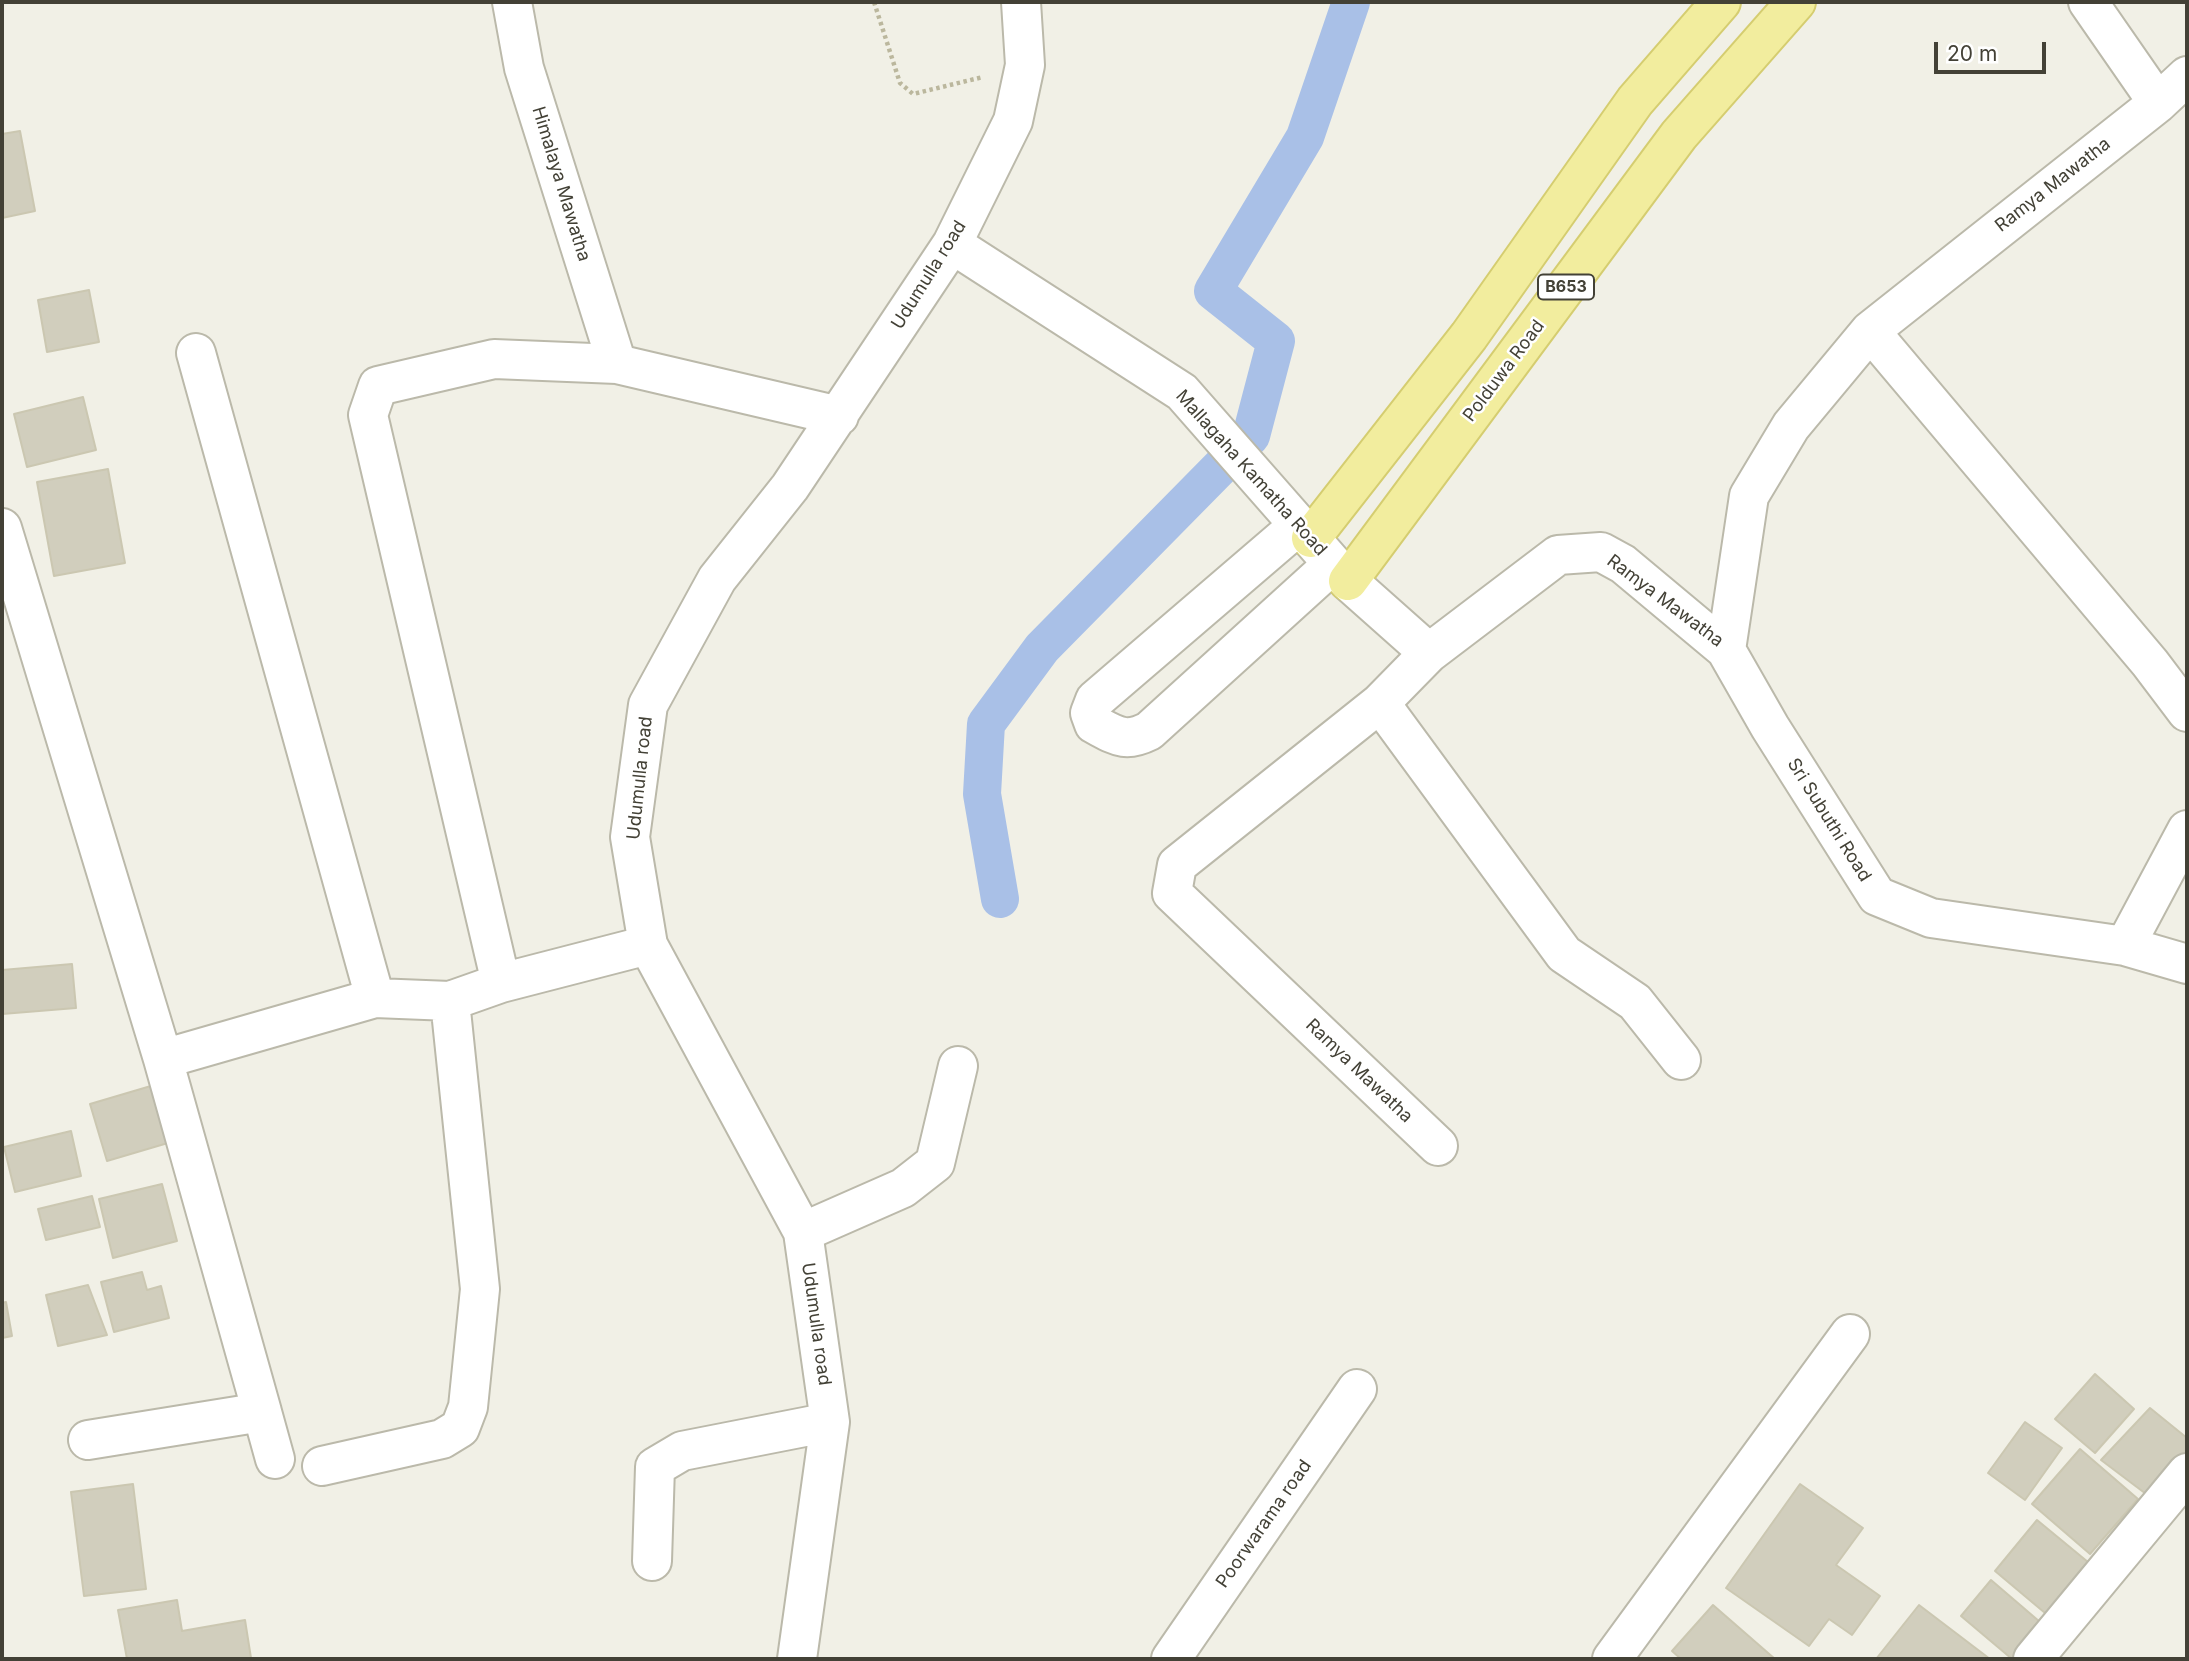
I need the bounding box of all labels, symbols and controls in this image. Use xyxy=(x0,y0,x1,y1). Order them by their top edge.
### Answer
scale bar xyxy=(1937,28,2049,72)
text: 20 m xyxy=(1947,41,1997,66)
street label: Himalaya Mawatha xyxy=(527,104,595,264)
street label: Ramya Mawatha xyxy=(1991,133,2115,237)
street label: Udumulla road xyxy=(887,217,971,333)
road number: B653 xyxy=(1538,274,1594,300)
street label: Polduwa Road xyxy=(1459,316,1549,426)
street label: Mallagaha Kamatha Road xyxy=(1171,386,1331,560)
street label: Ramya Mawatha xyxy=(1603,550,1727,652)
street label: Udumulla road xyxy=(623,715,657,841)
street label: Sri Subuthi Road xyxy=(1782,754,1876,886)
street label: Ramya Mawatha xyxy=(1301,1015,1417,1127)
street label: Udumulla road xyxy=(797,1261,835,1387)
street label: Poorwarama road xyxy=(1212,1456,1316,1592)

